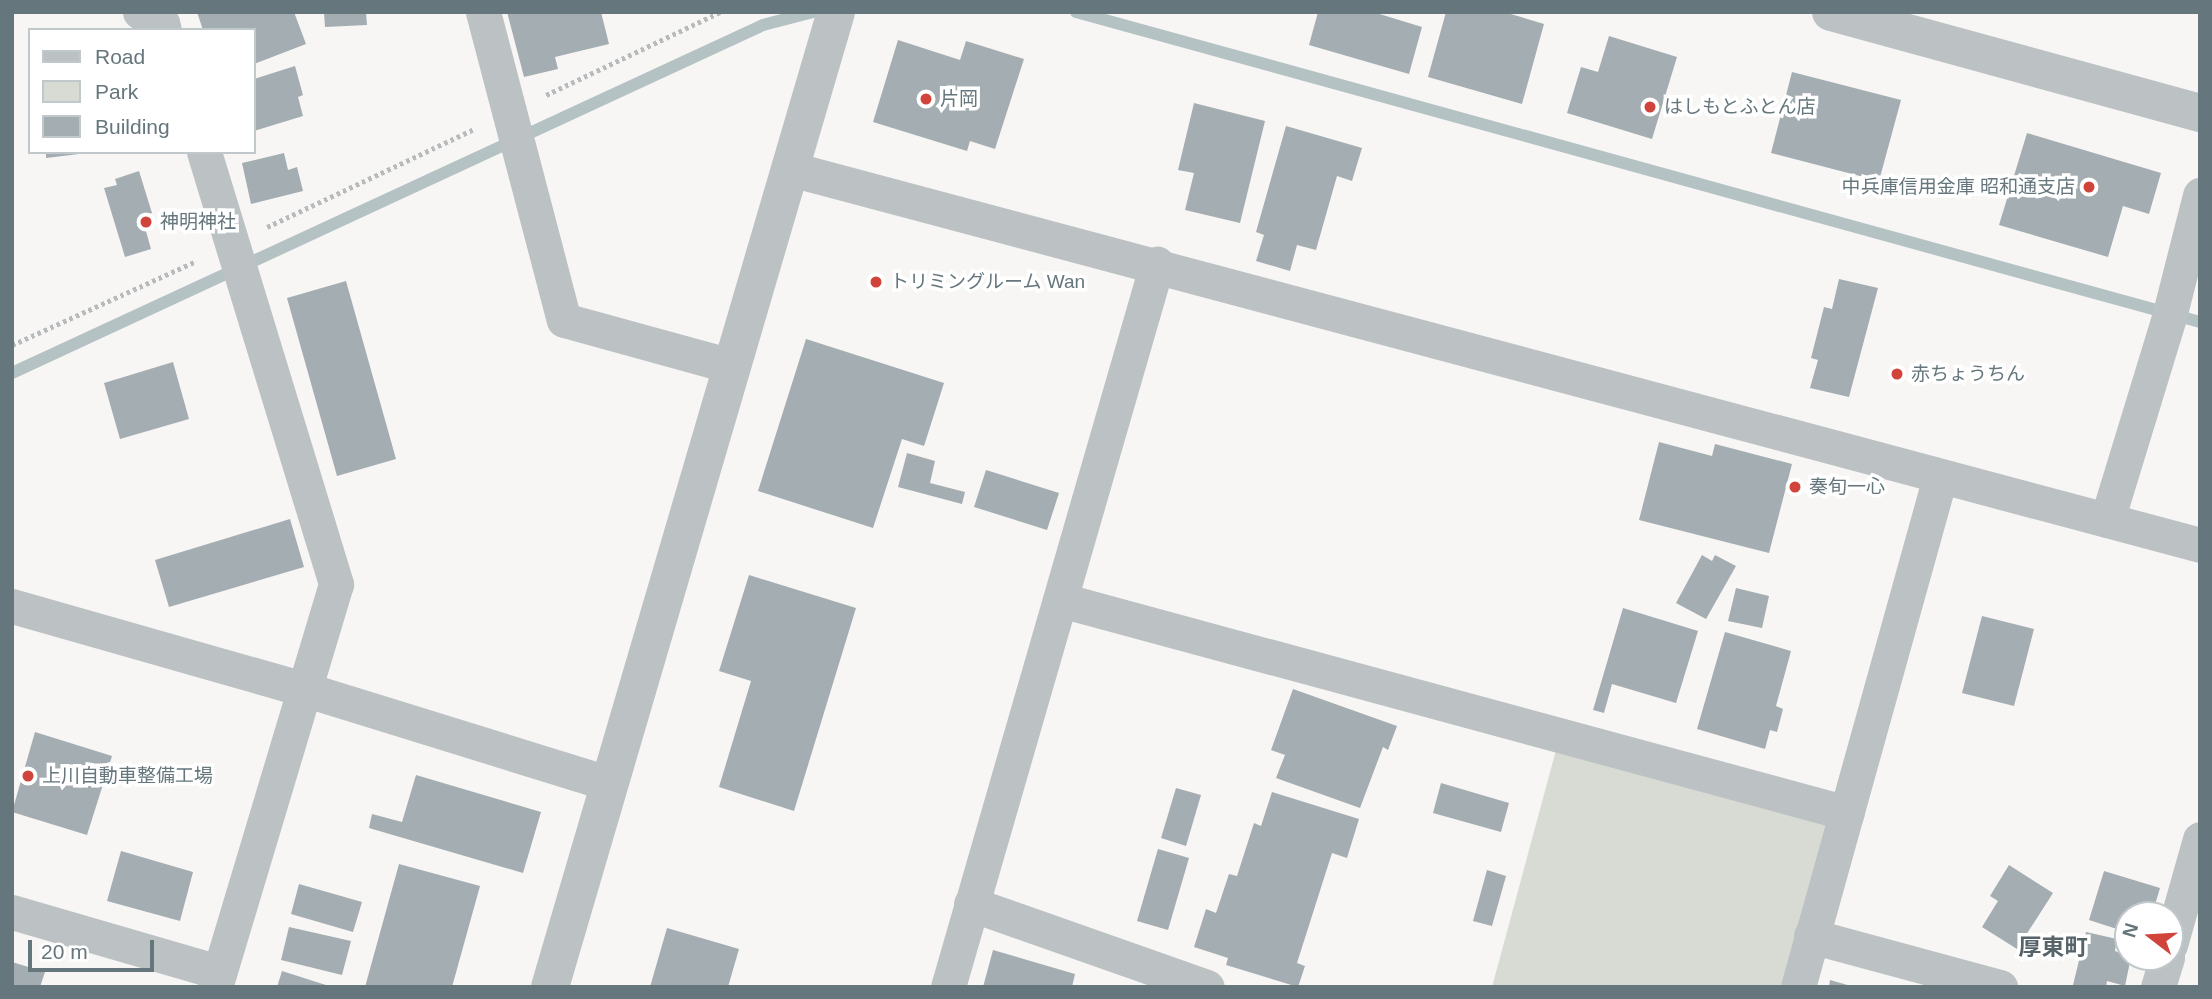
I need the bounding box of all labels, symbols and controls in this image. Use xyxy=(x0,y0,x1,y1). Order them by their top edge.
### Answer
legend xyxy=(28,28,256,154)
text: Road xyxy=(95,45,145,68)
text: Park xyxy=(95,80,138,103)
place label: 片岡 xyxy=(940,88,978,110)
marker: 片岡 xyxy=(918,91,934,107)
place label: はしもとふとん店 xyxy=(1664,96,1816,118)
marker: はしもとふとん店 xyxy=(1642,99,1658,115)
text: Building xyxy=(95,115,170,138)
place label: 中兵庫信用金庫 昭和通支店 xyxy=(1842,176,2075,198)
marker: 中兵庫信用金庫 昭和通支店 xyxy=(2081,179,2097,195)
place label: 神明神社 xyxy=(160,211,236,233)
marker: 神明神社 xyxy=(138,214,154,230)
place label: トリミングルーム Wan xyxy=(890,271,1086,293)
marker: トリミングルーム Wan xyxy=(868,274,884,290)
place label: 赤ちょうちん xyxy=(1911,363,2025,385)
marker: 赤ちょうちん xyxy=(1889,366,1905,382)
place label: 奏旬一心 xyxy=(1809,476,1885,498)
marker: 奏旬一心 xyxy=(1787,479,1803,495)
place label: 上川自動車整備工場 xyxy=(42,765,213,787)
marker: 上川自動車整備工場 xyxy=(20,768,36,784)
north arrow xyxy=(2114,901,2184,971)
text: N xyxy=(2118,921,2142,940)
scale bar xyxy=(32,926,158,970)
district label: 厚東町 xyxy=(2019,933,2087,961)
text: 20 m xyxy=(41,940,88,963)

